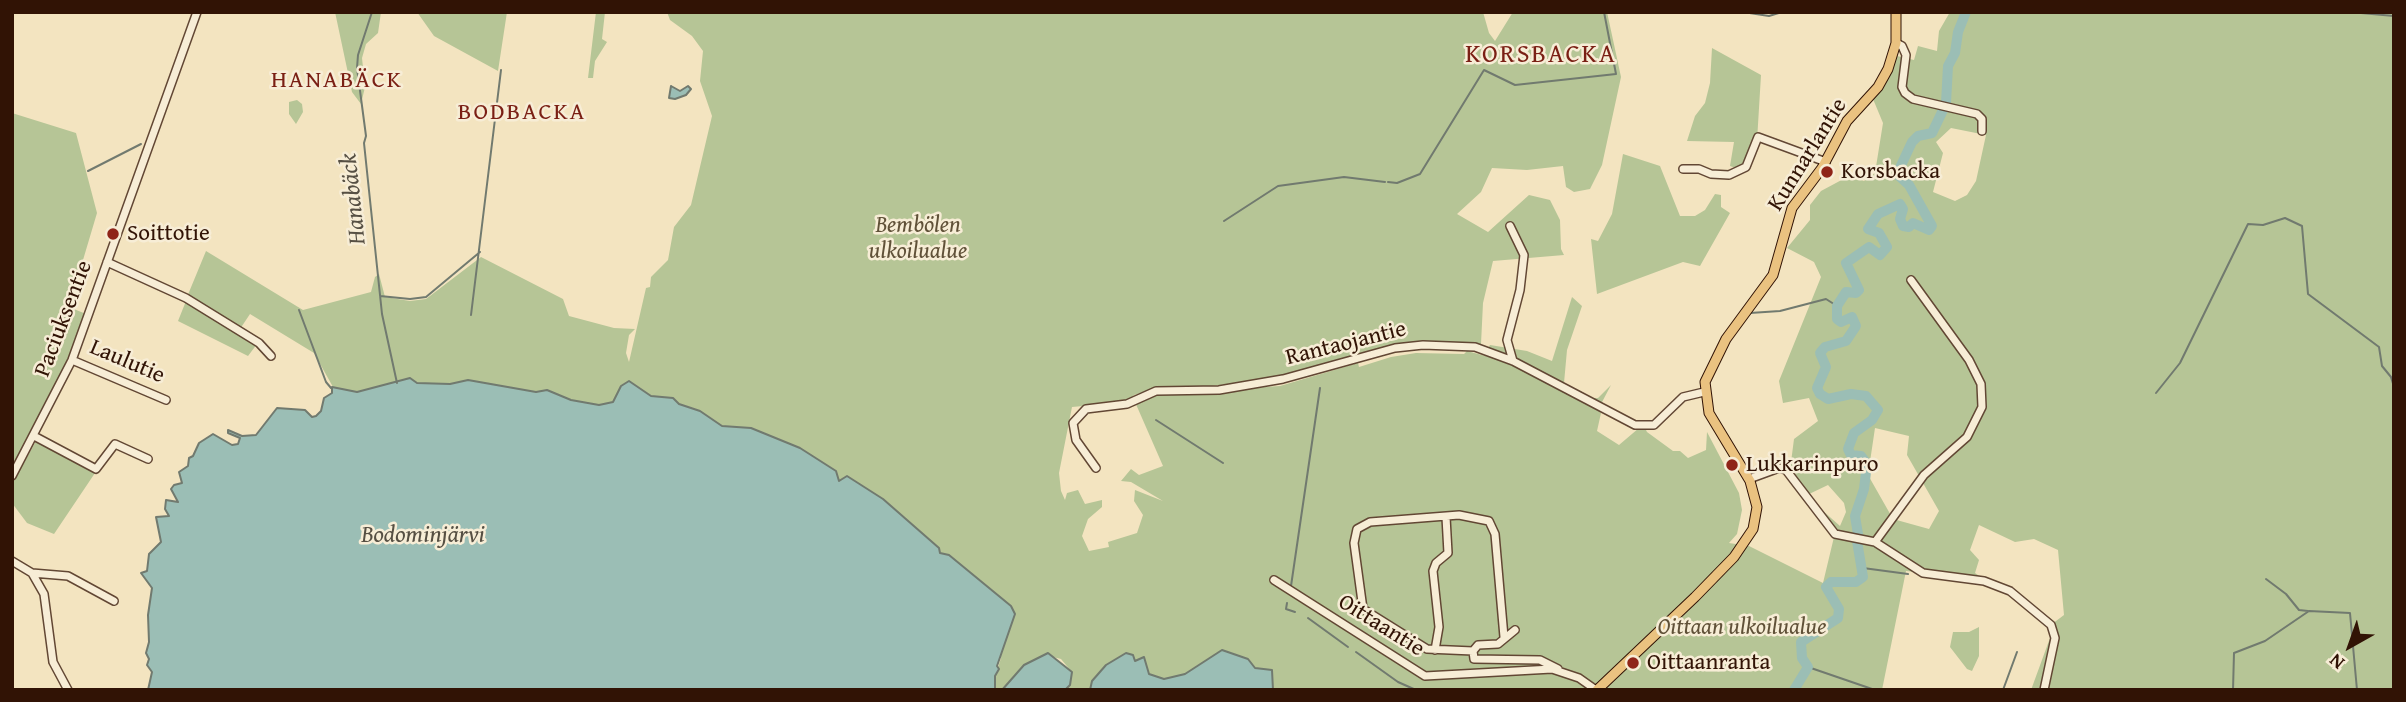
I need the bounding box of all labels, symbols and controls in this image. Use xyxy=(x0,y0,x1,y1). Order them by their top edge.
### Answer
district label: KORSBACKA xyxy=(1466,39,1616,71)
district label: HANABÄCK xyxy=(272,67,402,95)
street label: Kunnarlantie xyxy=(1762,93,1854,217)
district label: BODBACKA xyxy=(459,99,585,127)
water label: Hanabäck xyxy=(335,152,373,246)
place label: Korsbacka xyxy=(1841,158,1940,186)
marker: Korsbacka xyxy=(1819,164,1835,180)
park label: Bembölen ulkoilualue xyxy=(869,212,967,266)
place label: Soittotie xyxy=(127,220,210,248)
marker: Soittotie xyxy=(105,226,121,242)
street label: Paciuksentie xyxy=(29,257,99,381)
street label: Rantaojantie xyxy=(1283,316,1409,372)
street label: Laulutie xyxy=(85,334,169,390)
place label: Lukkarinpuro xyxy=(1746,451,1878,479)
marker: Lukkarinpuro xyxy=(1724,457,1740,473)
water label: Bodominjärvi xyxy=(361,522,485,550)
street label: Oittaantie xyxy=(1333,589,1429,663)
north arrow xyxy=(2315,611,2385,681)
park label: Oittaan ulkoilualue xyxy=(1657,614,1827,642)
text: N xyxy=(2323,647,2350,677)
place label: Oittaanranta xyxy=(1647,649,1770,677)
marker: Oittaanranta xyxy=(1625,655,1641,671)

